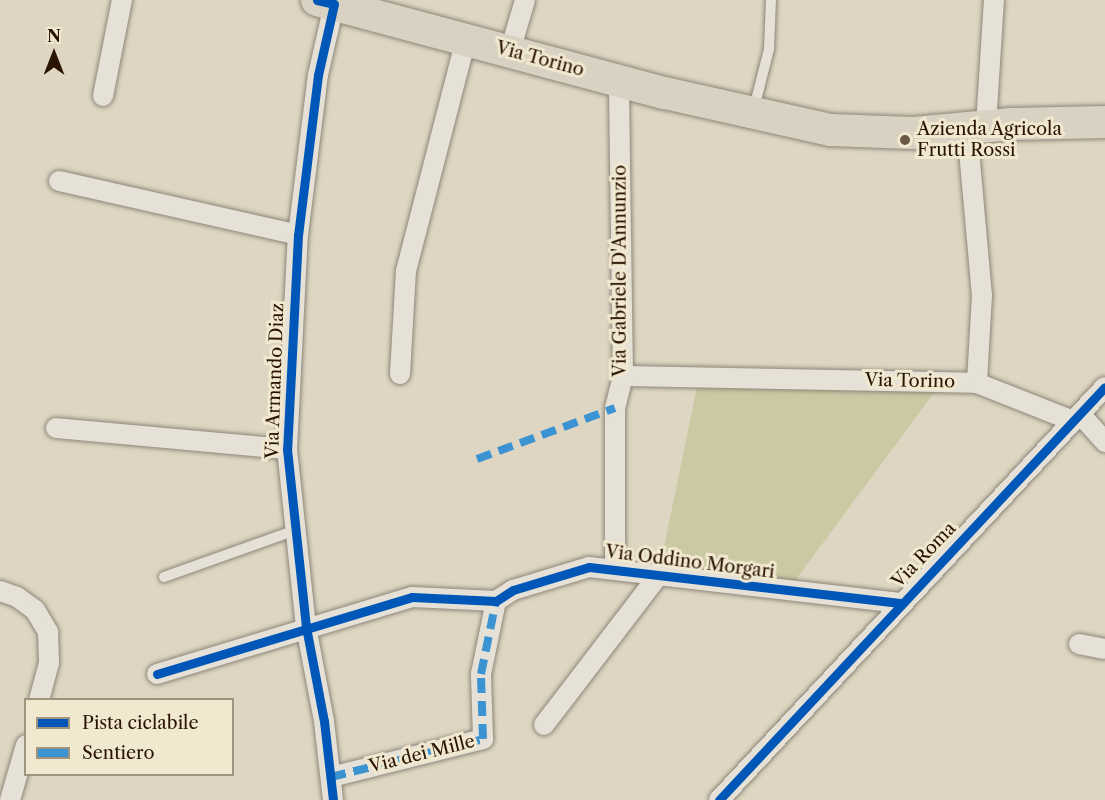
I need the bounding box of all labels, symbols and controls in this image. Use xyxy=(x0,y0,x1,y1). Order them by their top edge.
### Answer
north arrow xyxy=(24,24,84,84)
text: N xyxy=(47,26,61,46)
street label: Via Torino xyxy=(493,37,587,81)
place label: Azienda Agricola Frutti Rossi xyxy=(917,119,1063,162)
marker: Azienda Agricola Frutti Rossi xyxy=(898,133,912,147)
street label: Via Gabriele D'Annunzio xyxy=(609,165,631,377)
street label: Via Armando Diaz xyxy=(261,302,289,460)
street label: Via Torino xyxy=(864,369,956,393)
street label: Via Roma xyxy=(887,518,961,592)
street label: Via Oddino Morgari xyxy=(604,541,776,583)
legend xyxy=(24,698,234,776)
text: Pista ciclabile xyxy=(82,712,199,734)
street label: Via dei Mille xyxy=(367,730,477,778)
text: Sentiero xyxy=(82,742,154,764)

